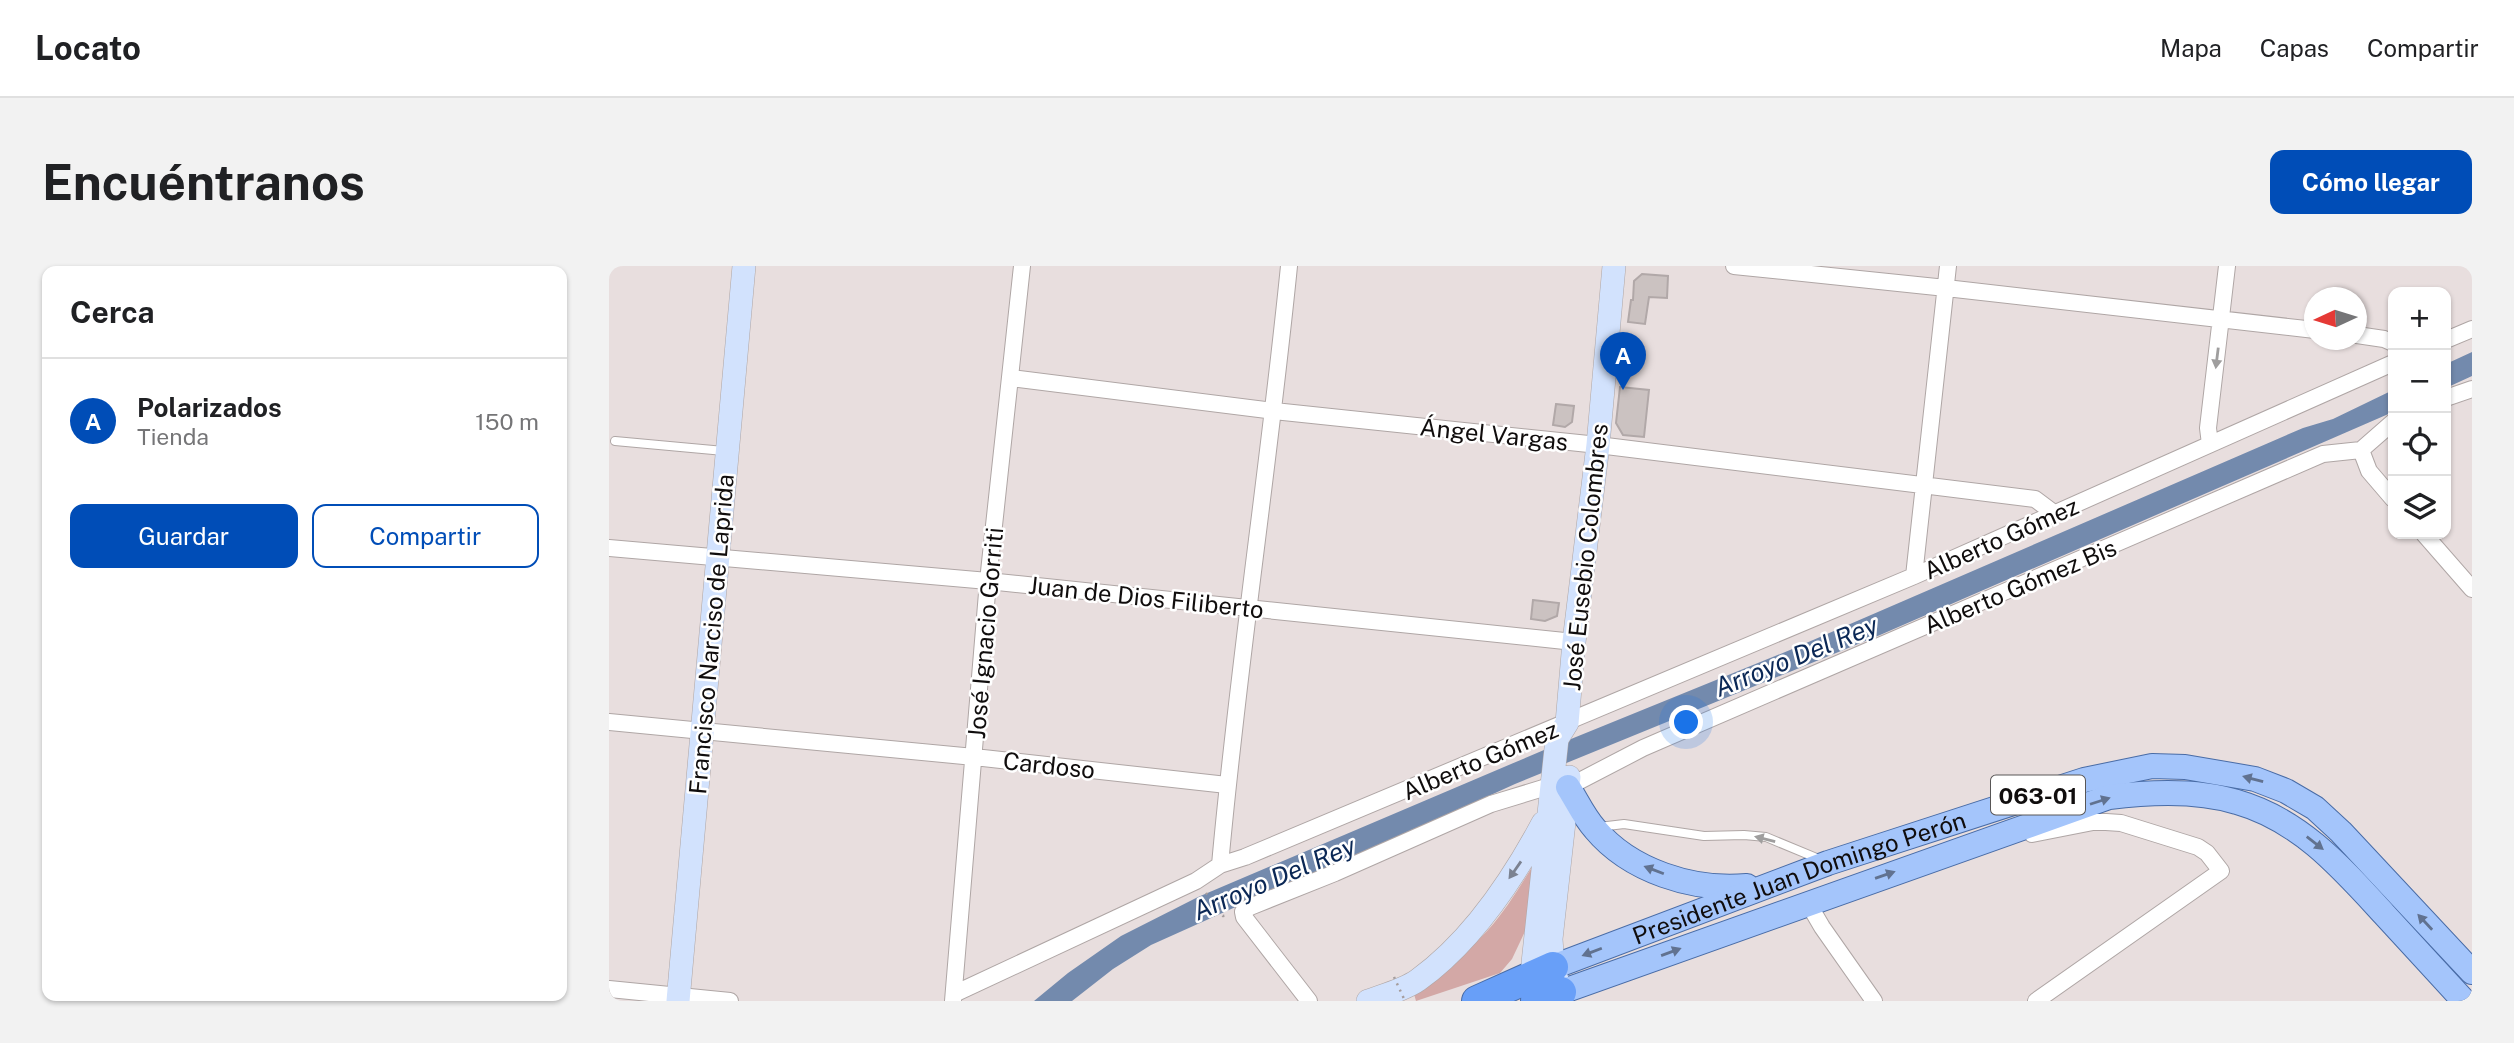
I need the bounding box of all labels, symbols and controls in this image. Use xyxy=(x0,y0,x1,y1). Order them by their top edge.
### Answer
text: Locato xyxy=(35,29,141,67)
text: Mapa xyxy=(2160,34,2222,62)
text: Capas xyxy=(2260,34,2329,62)
text: Compartir xyxy=(2367,34,2479,62)
button: Cómo llegar xyxy=(2270,150,2472,214)
text: Encuéntranos xyxy=(42,153,365,211)
north arrow xyxy=(2304,287,2367,350)
map controls xyxy=(2388,287,2451,539)
button: + xyxy=(2388,287,2451,350)
text: Cerca xyxy=(70,294,155,330)
pin: A xyxy=(1600,332,1646,390)
one-way arrow xyxy=(2211,347,2222,369)
button: − xyxy=(2388,350,2451,413)
text: Polarizados xyxy=(137,392,282,423)
text: A xyxy=(85,408,101,435)
text: 150 m xyxy=(475,408,539,435)
street label: Ángel Vargas xyxy=(1419,412,1569,456)
button: locate xyxy=(2388,413,2451,476)
street label: José Eusebio Colombres xyxy=(1557,422,1613,692)
text: Tienda xyxy=(137,423,209,450)
street label: Francisco Narciso de Laprida xyxy=(683,473,739,795)
button: layers xyxy=(2388,476,2451,539)
street label: Alberto Gómez xyxy=(1919,491,2083,585)
button: Guardar xyxy=(70,504,298,568)
button: Compartir xyxy=(312,504,539,568)
street label: José Ignacio Gorriti xyxy=(962,526,1008,740)
street label: Alberto Gómez Bis xyxy=(1920,533,2120,639)
street label: Juan de Dios Filiberto xyxy=(1027,571,1265,623)
water label: Arroyo Del Rey xyxy=(1710,609,1883,703)
your location xyxy=(1669,705,1703,739)
street label: Alberto Gómez xyxy=(1398,715,1562,805)
street label: Cardoso xyxy=(1002,746,1096,784)
one-way arrow xyxy=(2242,774,2263,784)
road number: 063-01 xyxy=(1991,775,2085,814)
one-way arrow xyxy=(2090,795,2111,805)
street label: Presidente Juan Domingo Perón xyxy=(1628,805,1969,950)
water label: Arroyo Del Rey xyxy=(1188,830,1361,926)
one-way arrow xyxy=(1753,833,1775,844)
one-way arrow xyxy=(2306,836,2324,850)
one-way arrow xyxy=(1509,861,1522,880)
one-way arrow xyxy=(1643,864,1664,875)
one-way arrow xyxy=(1875,869,1896,880)
one-way arrow xyxy=(2418,914,2434,931)
one-way arrow xyxy=(1581,946,1602,957)
one-way arrow xyxy=(1661,946,1682,957)

